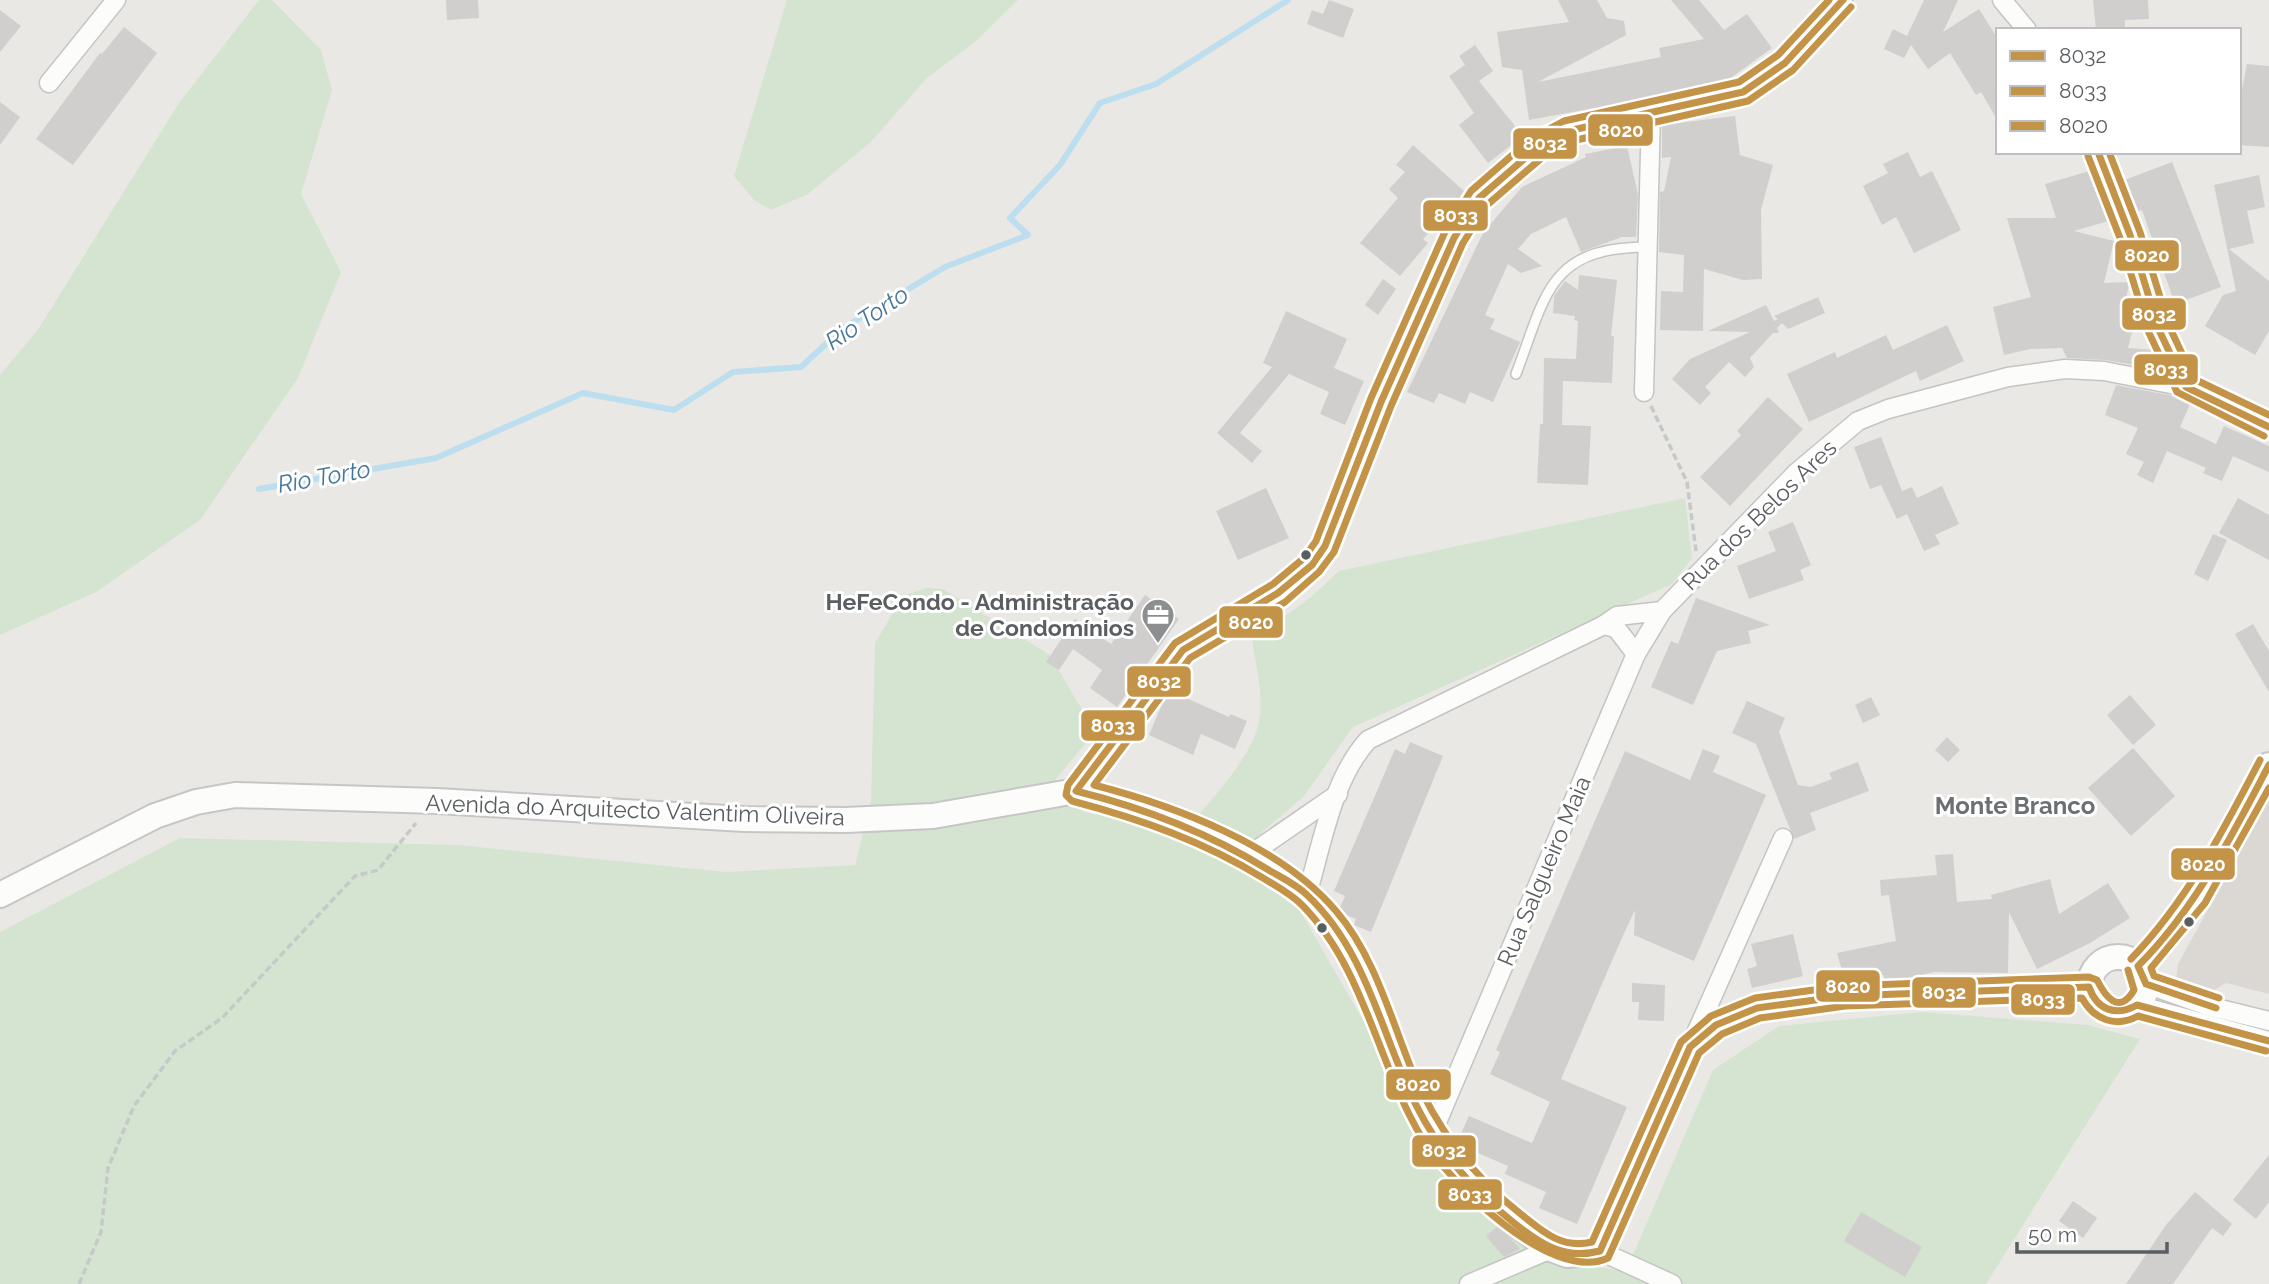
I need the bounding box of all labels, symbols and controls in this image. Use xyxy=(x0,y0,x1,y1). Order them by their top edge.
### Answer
legend xyxy=(1996,28,2241,154)
text: 8032 xyxy=(2059,43,2106,68)
text: 8033 xyxy=(2059,78,2107,103)
line badge: 8020 xyxy=(1587,113,1654,147)
text: 8020 xyxy=(2059,113,2108,138)
text: 8020 xyxy=(1598,119,1644,141)
line badge: 8032 xyxy=(1512,127,1578,160)
text: 8032 xyxy=(1523,132,1567,154)
line badge: 8033 xyxy=(1422,199,1489,232)
text: 8033 xyxy=(1434,204,1478,226)
line badge: 8020 xyxy=(2114,239,2180,272)
text: 8020 xyxy=(2124,244,2170,266)
water label: Rio Torto xyxy=(820,279,914,356)
line badge: 8032 xyxy=(2121,297,2187,331)
text: 8032 xyxy=(2132,303,2176,325)
line badge: 8033 xyxy=(2133,353,2199,386)
text: 8033 xyxy=(2144,358,2188,380)
street label: Rua dos Belos Ares xyxy=(1676,434,1842,595)
water label: Rio Torto xyxy=(275,454,373,499)
unlabelled marker xyxy=(1299,548,1313,562)
place label: HeFeCondo - Administração de Condomínios xyxy=(826,588,1134,641)
office icon: HeFeCondo - Administração de Condomínios xyxy=(1139,596,1177,645)
line badge: 8020 xyxy=(1218,605,1284,639)
text: 8020 xyxy=(1228,611,1274,633)
line badge: 8032 xyxy=(1126,665,1192,698)
text: 8032 xyxy=(1137,670,1181,692)
line badge: 8033 xyxy=(1080,709,1146,742)
text: 8033 xyxy=(1091,714,1135,736)
street label: Rua Salgueiro Maia xyxy=(1491,772,1596,970)
street label: Avenida do Arquitecto Valentim Oliveira xyxy=(425,789,845,830)
district label: Monte Branco xyxy=(1935,791,2095,820)
line badge: 8020 xyxy=(2170,847,2236,881)
text: 8020 xyxy=(2180,853,2226,875)
unlabelled marker xyxy=(2182,915,2196,929)
unlabelled marker xyxy=(1315,921,1329,935)
line badge: 8020 xyxy=(1815,969,1881,1003)
text: 8020 xyxy=(1825,975,1871,997)
line badge: 8032 xyxy=(1911,976,1977,1009)
text: 8032 xyxy=(1922,981,1966,1003)
line badge: 8033 xyxy=(2010,983,2076,1016)
text: 8033 xyxy=(2021,988,2065,1010)
line badge: 8020 xyxy=(1385,1068,1452,1101)
text: 8020 xyxy=(1395,1073,1441,1095)
line badge: 8032 xyxy=(1411,1134,1477,1168)
text: 8032 xyxy=(1422,1139,1466,1161)
line badge: 8033 xyxy=(1437,1178,1503,1211)
text: 8033 xyxy=(1448,1183,1492,1205)
scale bar xyxy=(2017,1210,2168,1254)
text: 50 m xyxy=(2028,1222,2077,1247)

